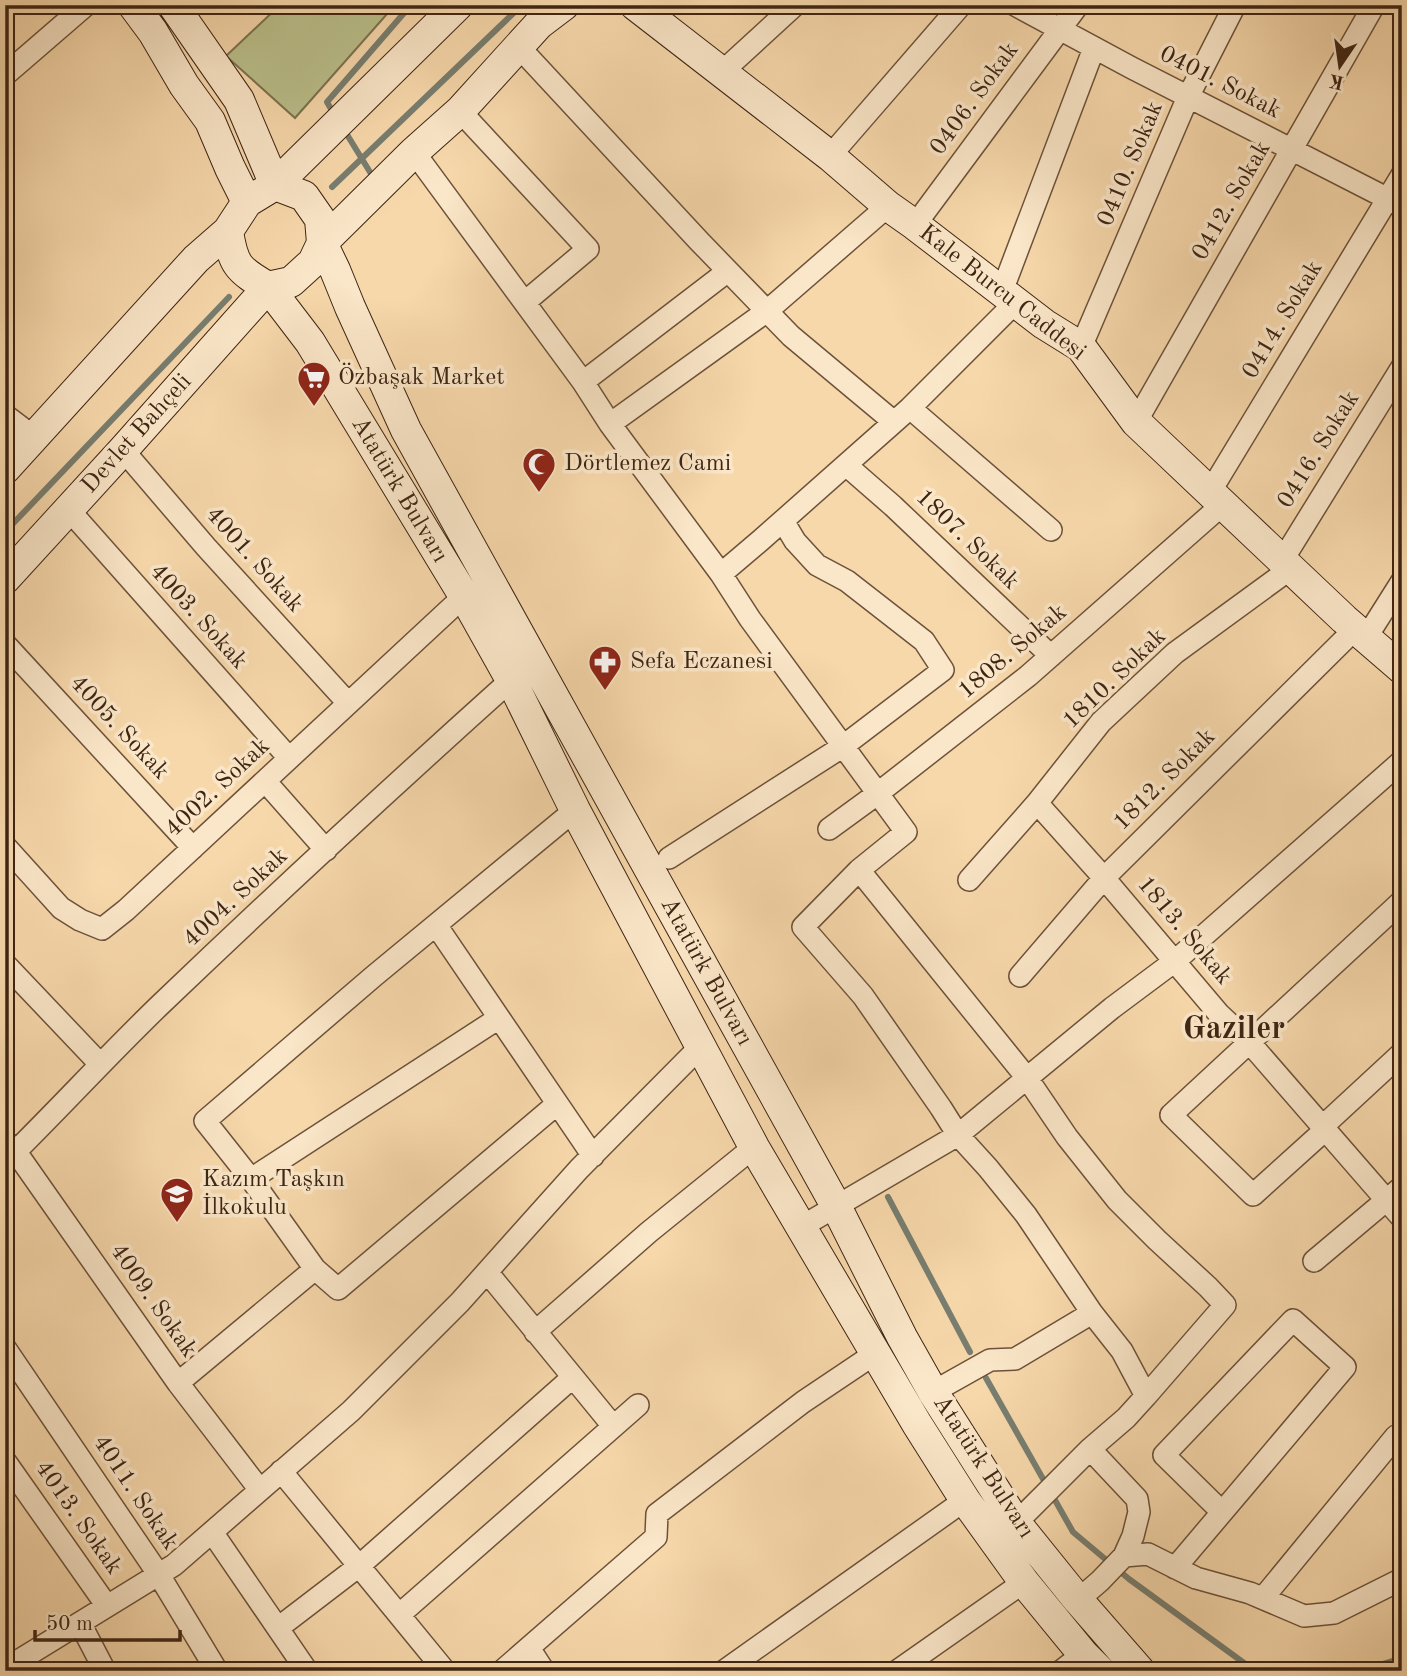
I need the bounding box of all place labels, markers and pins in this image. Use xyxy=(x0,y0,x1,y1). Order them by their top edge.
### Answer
supermarket icon: Özbaşak Market xyxy=(295,359,333,408)
place label: Özbaşak Market xyxy=(338,362,505,390)
mosque icon: Dörtlemez Cami xyxy=(520,445,558,494)
place label: Dörtlemez Cami xyxy=(564,452,731,476)
pharmacy icon: Sefa Eczanesi xyxy=(586,643,624,692)
place label: Sefa Eczanesi xyxy=(630,650,773,674)
place label: Kazım Taşkın İlkokulu xyxy=(202,1168,345,1220)
school or university icon: Kazım Taşkın İlkokulu xyxy=(158,1175,196,1224)

